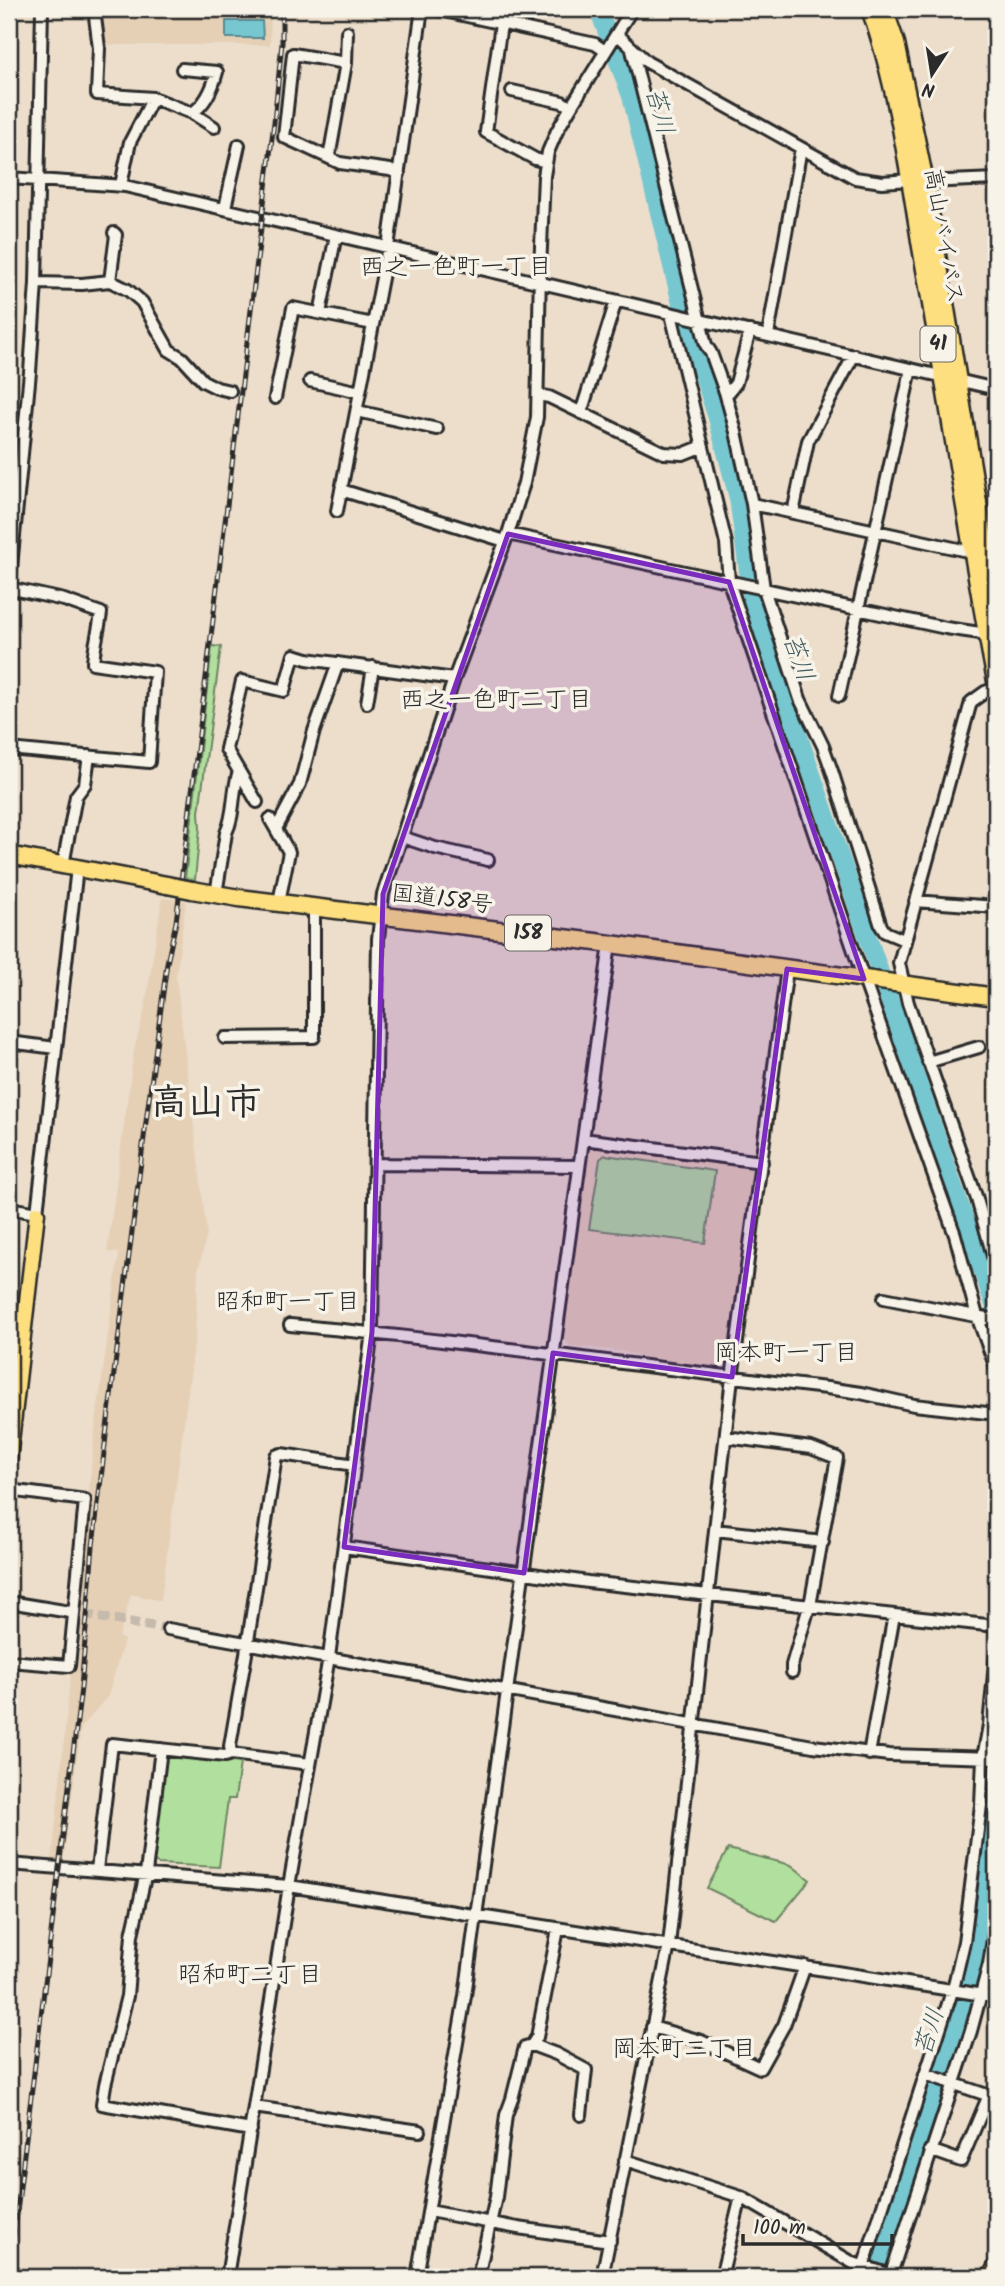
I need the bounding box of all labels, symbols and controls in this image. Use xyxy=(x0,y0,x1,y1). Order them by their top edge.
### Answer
north arrow xyxy=(897,38,967,108)
text: N xyxy=(920,73,938,105)
water label: 苔川 xyxy=(634,83,684,139)
street label: 高山バイパス xyxy=(913,165,973,307)
district label: 西之一色町一丁目 xyxy=(360,248,552,287)
road number: 41 xyxy=(920,326,956,362)
water label: 苔川 xyxy=(772,629,824,687)
district label: 西之一色町二丁目 xyxy=(400,681,592,720)
street label: 国道158号 xyxy=(389,876,495,924)
road number: 158 xyxy=(505,916,551,950)
district label: 高山市 xyxy=(151,1075,262,1134)
district label: 昭和町一丁目 xyxy=(216,1283,360,1322)
district label: 岡本町一丁目 xyxy=(714,1334,858,1373)
district label: 昭和町二丁目 xyxy=(178,1956,322,1995)
water label: 苔川 xyxy=(904,2003,956,2061)
district label: 岡本町二丁目 xyxy=(612,2030,756,2069)
scale bar xyxy=(743,2202,891,2246)
text: 100 m xyxy=(753,2212,806,2245)

